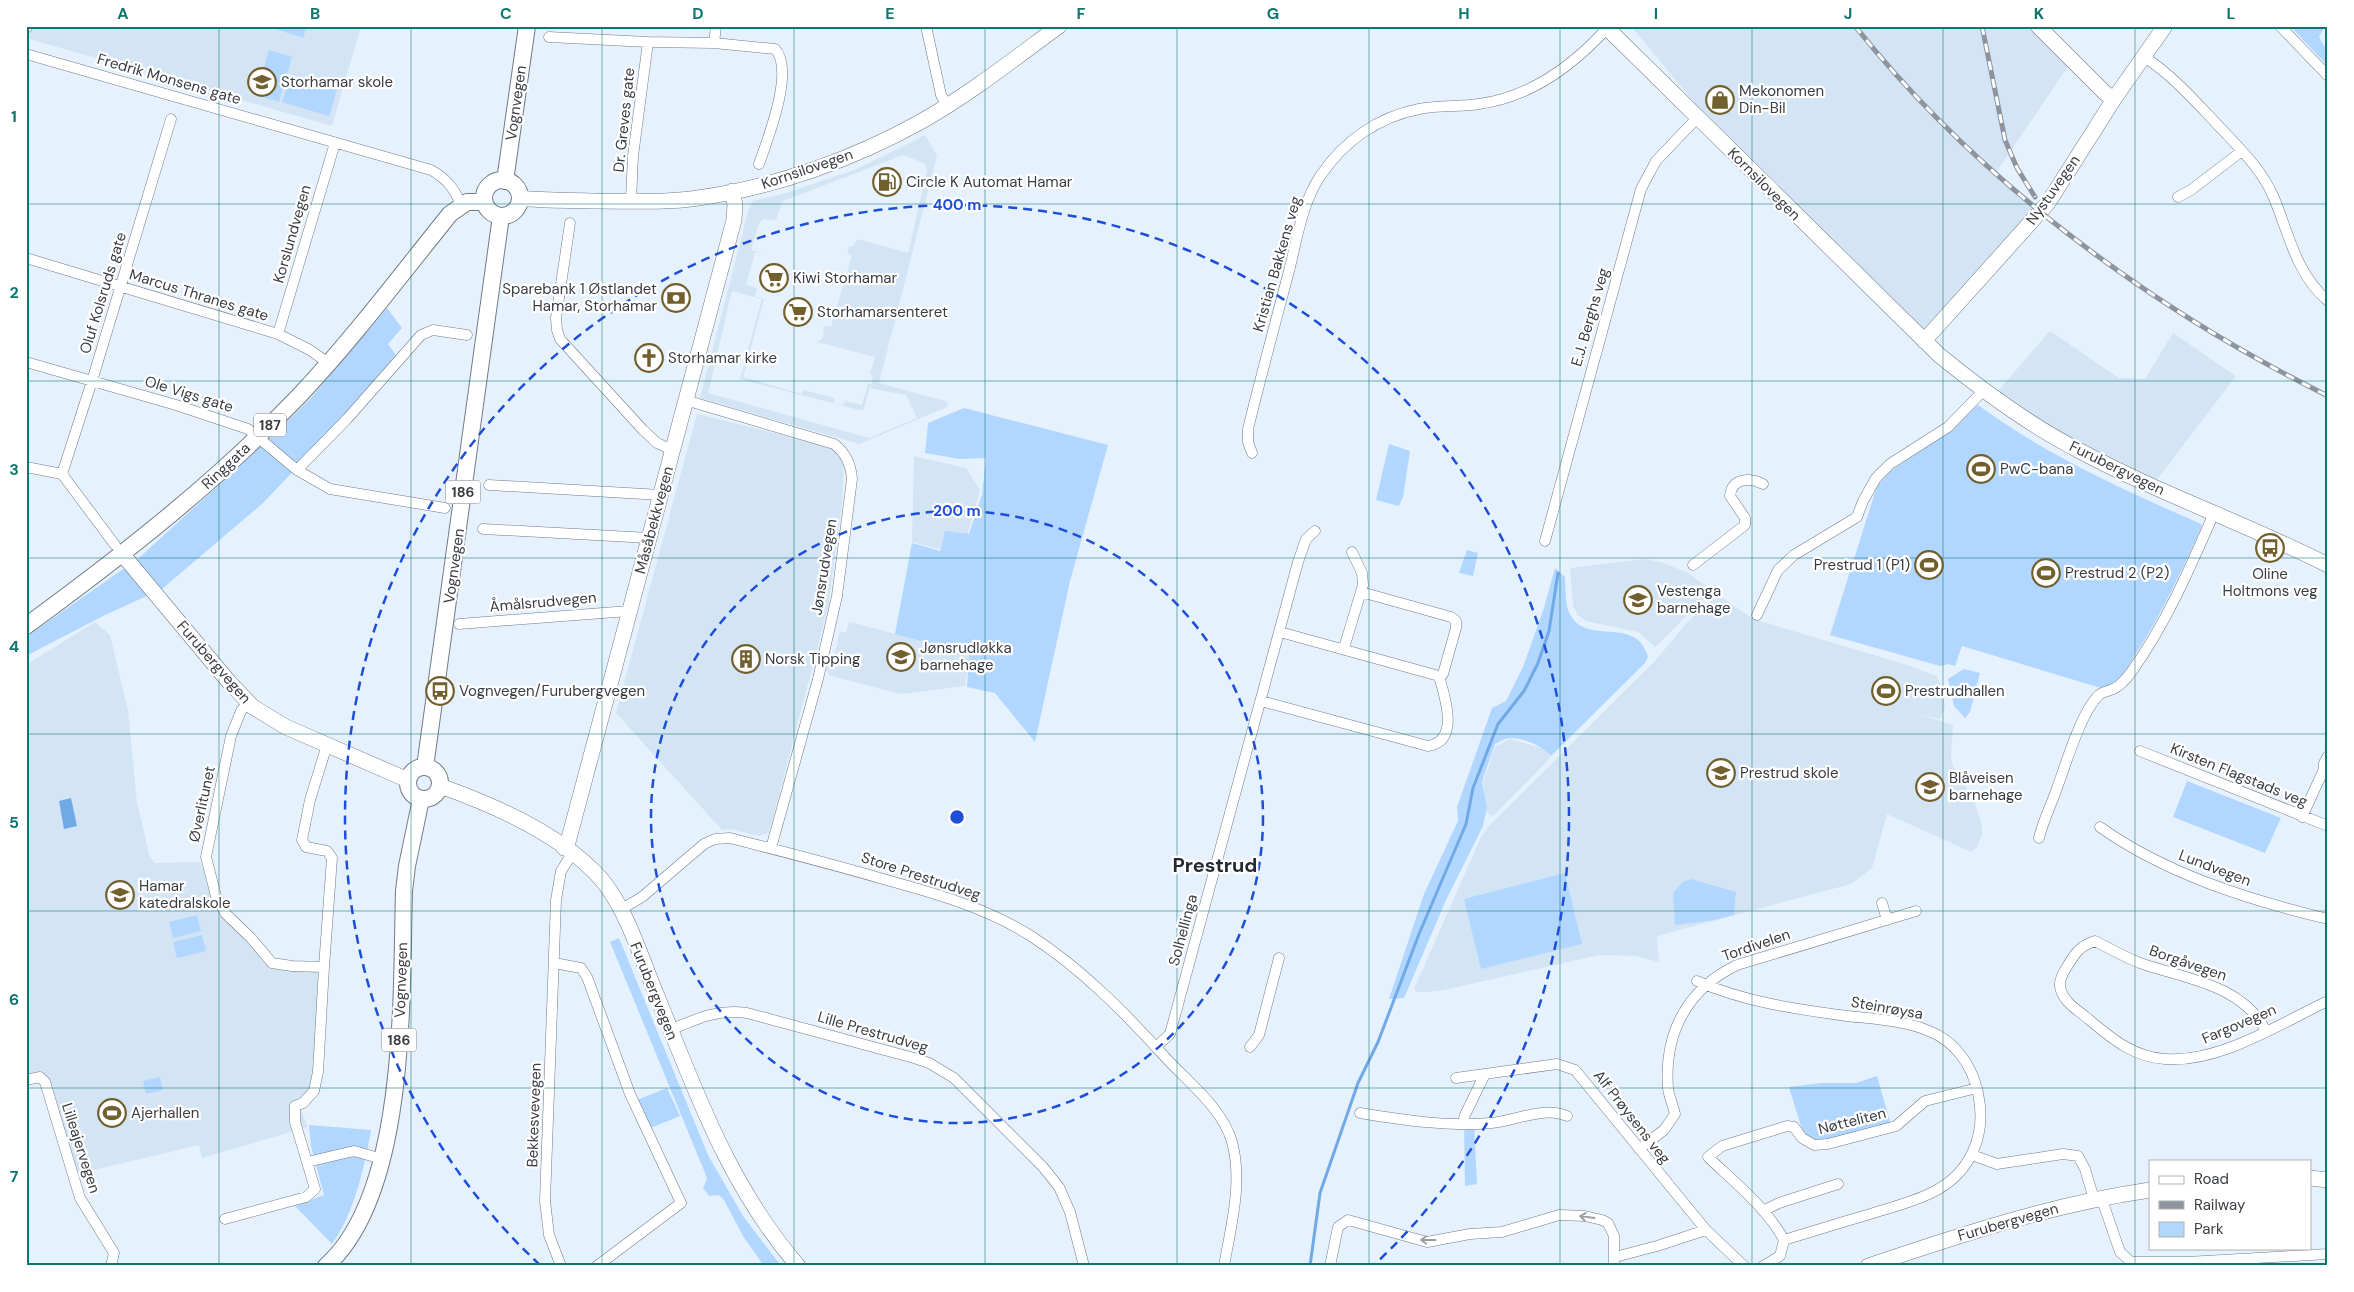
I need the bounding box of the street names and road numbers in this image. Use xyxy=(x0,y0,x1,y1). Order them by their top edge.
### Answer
street label: Fredrik Monsens gate xyxy=(95,49,243,109)
street label: Vognvegen xyxy=(501,64,531,142)
street label: Dr. Greves gate xyxy=(609,67,639,173)
street label: Kornsilovegen xyxy=(1723,143,1805,225)
street label: Kornsilovegen xyxy=(759,144,855,194)
street label: Nystuvegen xyxy=(2022,151,2084,229)
street label: Korslundvegen xyxy=(268,183,316,285)
street label: Kristian Bakkens veg xyxy=(1248,194,1306,334)
street label: Oluf Kolsruds gate xyxy=(75,230,131,356)
street label: Marcus Thranes gate xyxy=(127,264,271,326)
street label: E.J. Berghs veg xyxy=(1566,265,1614,369)
street label: Ole Vigs gate xyxy=(142,371,236,417)
road number: 187 xyxy=(254,414,286,436)
street label: Furubergvegen xyxy=(2066,436,2168,500)
street label: Ringgata xyxy=(197,438,255,494)
street label: Måsåbekkvegen xyxy=(630,464,678,576)
road number: 186 xyxy=(446,481,480,504)
street label: Jønsrudvegen xyxy=(807,517,841,617)
street label: Vognvegen xyxy=(439,527,469,605)
street label: Åmålsrudvegen xyxy=(489,587,597,617)
street label: Furubergvegen xyxy=(172,616,256,708)
street label: Kirsten Flagstads veg xyxy=(2167,738,2311,812)
street label: Øverlitunet xyxy=(184,764,220,844)
street label: Lundvegen xyxy=(2176,845,2254,891)
street label: Store Prestrudveg xyxy=(859,847,983,905)
street label: Solhellinga xyxy=(1164,892,1202,968)
street label: Tordivelen xyxy=(1719,924,1793,966)
street label: Furubergvegen xyxy=(625,939,683,1043)
street label: Borgåvegen xyxy=(2147,940,2229,986)
street label: Vognvegen xyxy=(390,942,412,1018)
street label: Steinrøysa xyxy=(1849,992,1925,1024)
street label: Fargovegen xyxy=(2199,999,2279,1049)
street label: Lille Prestrudveg xyxy=(815,1007,931,1057)
road number: 186 xyxy=(382,1028,416,1052)
street label: Bekkesvevegen xyxy=(522,1062,546,1168)
street label: Alf Prøysens veg xyxy=(1589,1066,1675,1168)
street label: Lilleajervegen xyxy=(57,1100,105,1196)
street label: Nøtteliten xyxy=(1816,1103,1888,1139)
street label: Furubergvegen xyxy=(1955,1198,2061,1246)

